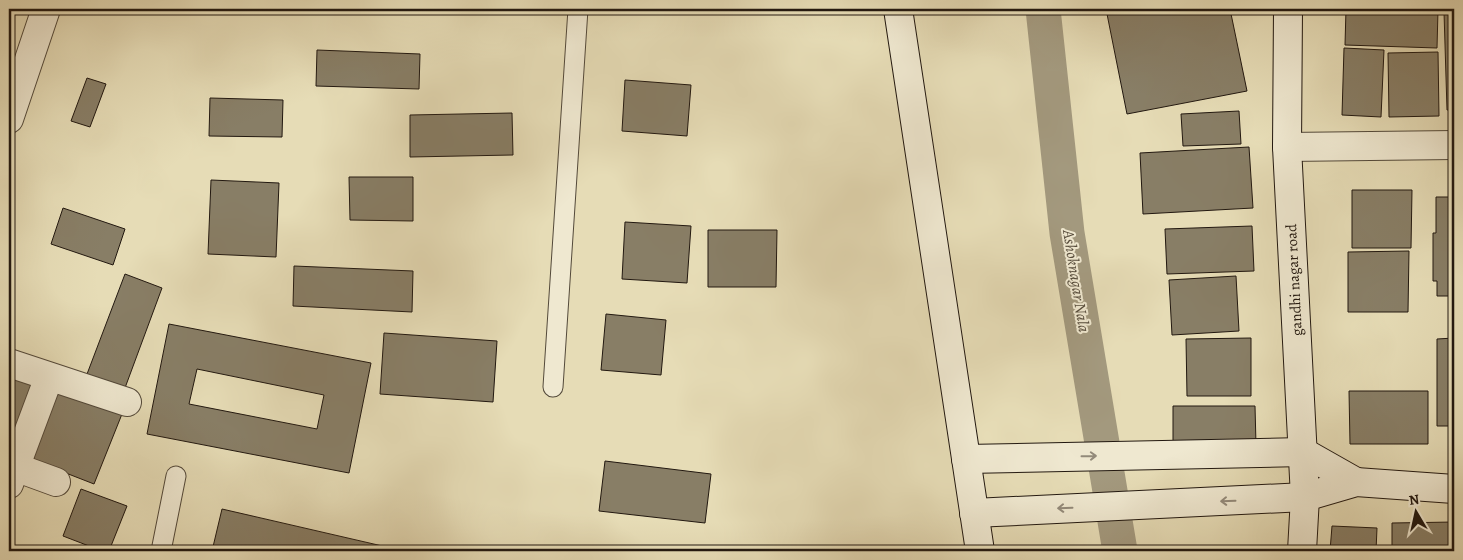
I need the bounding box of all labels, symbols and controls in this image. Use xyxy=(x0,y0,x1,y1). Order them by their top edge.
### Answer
street label: gandhi nagar road xyxy=(1281,223,1307,337)
water label: Ashoknagar Nala xyxy=(1057,227,1095,334)
one-way arrow xyxy=(1080,451,1097,461)
north arrow xyxy=(1390,488,1440,538)
text: N xyxy=(1408,489,1421,510)
one-way arrow xyxy=(1220,497,1236,506)
one-way arrow xyxy=(1057,504,1073,513)

